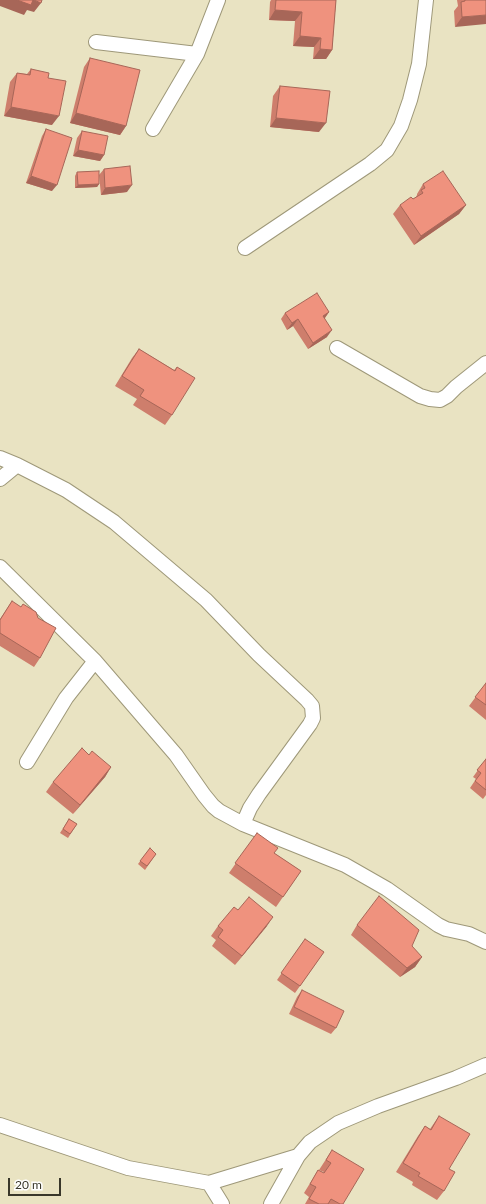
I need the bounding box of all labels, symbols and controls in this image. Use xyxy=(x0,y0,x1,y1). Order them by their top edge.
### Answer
scale bar xyxy=(10,1170,63,1196)
text: 20 m xyxy=(15,1177,42,1192)

